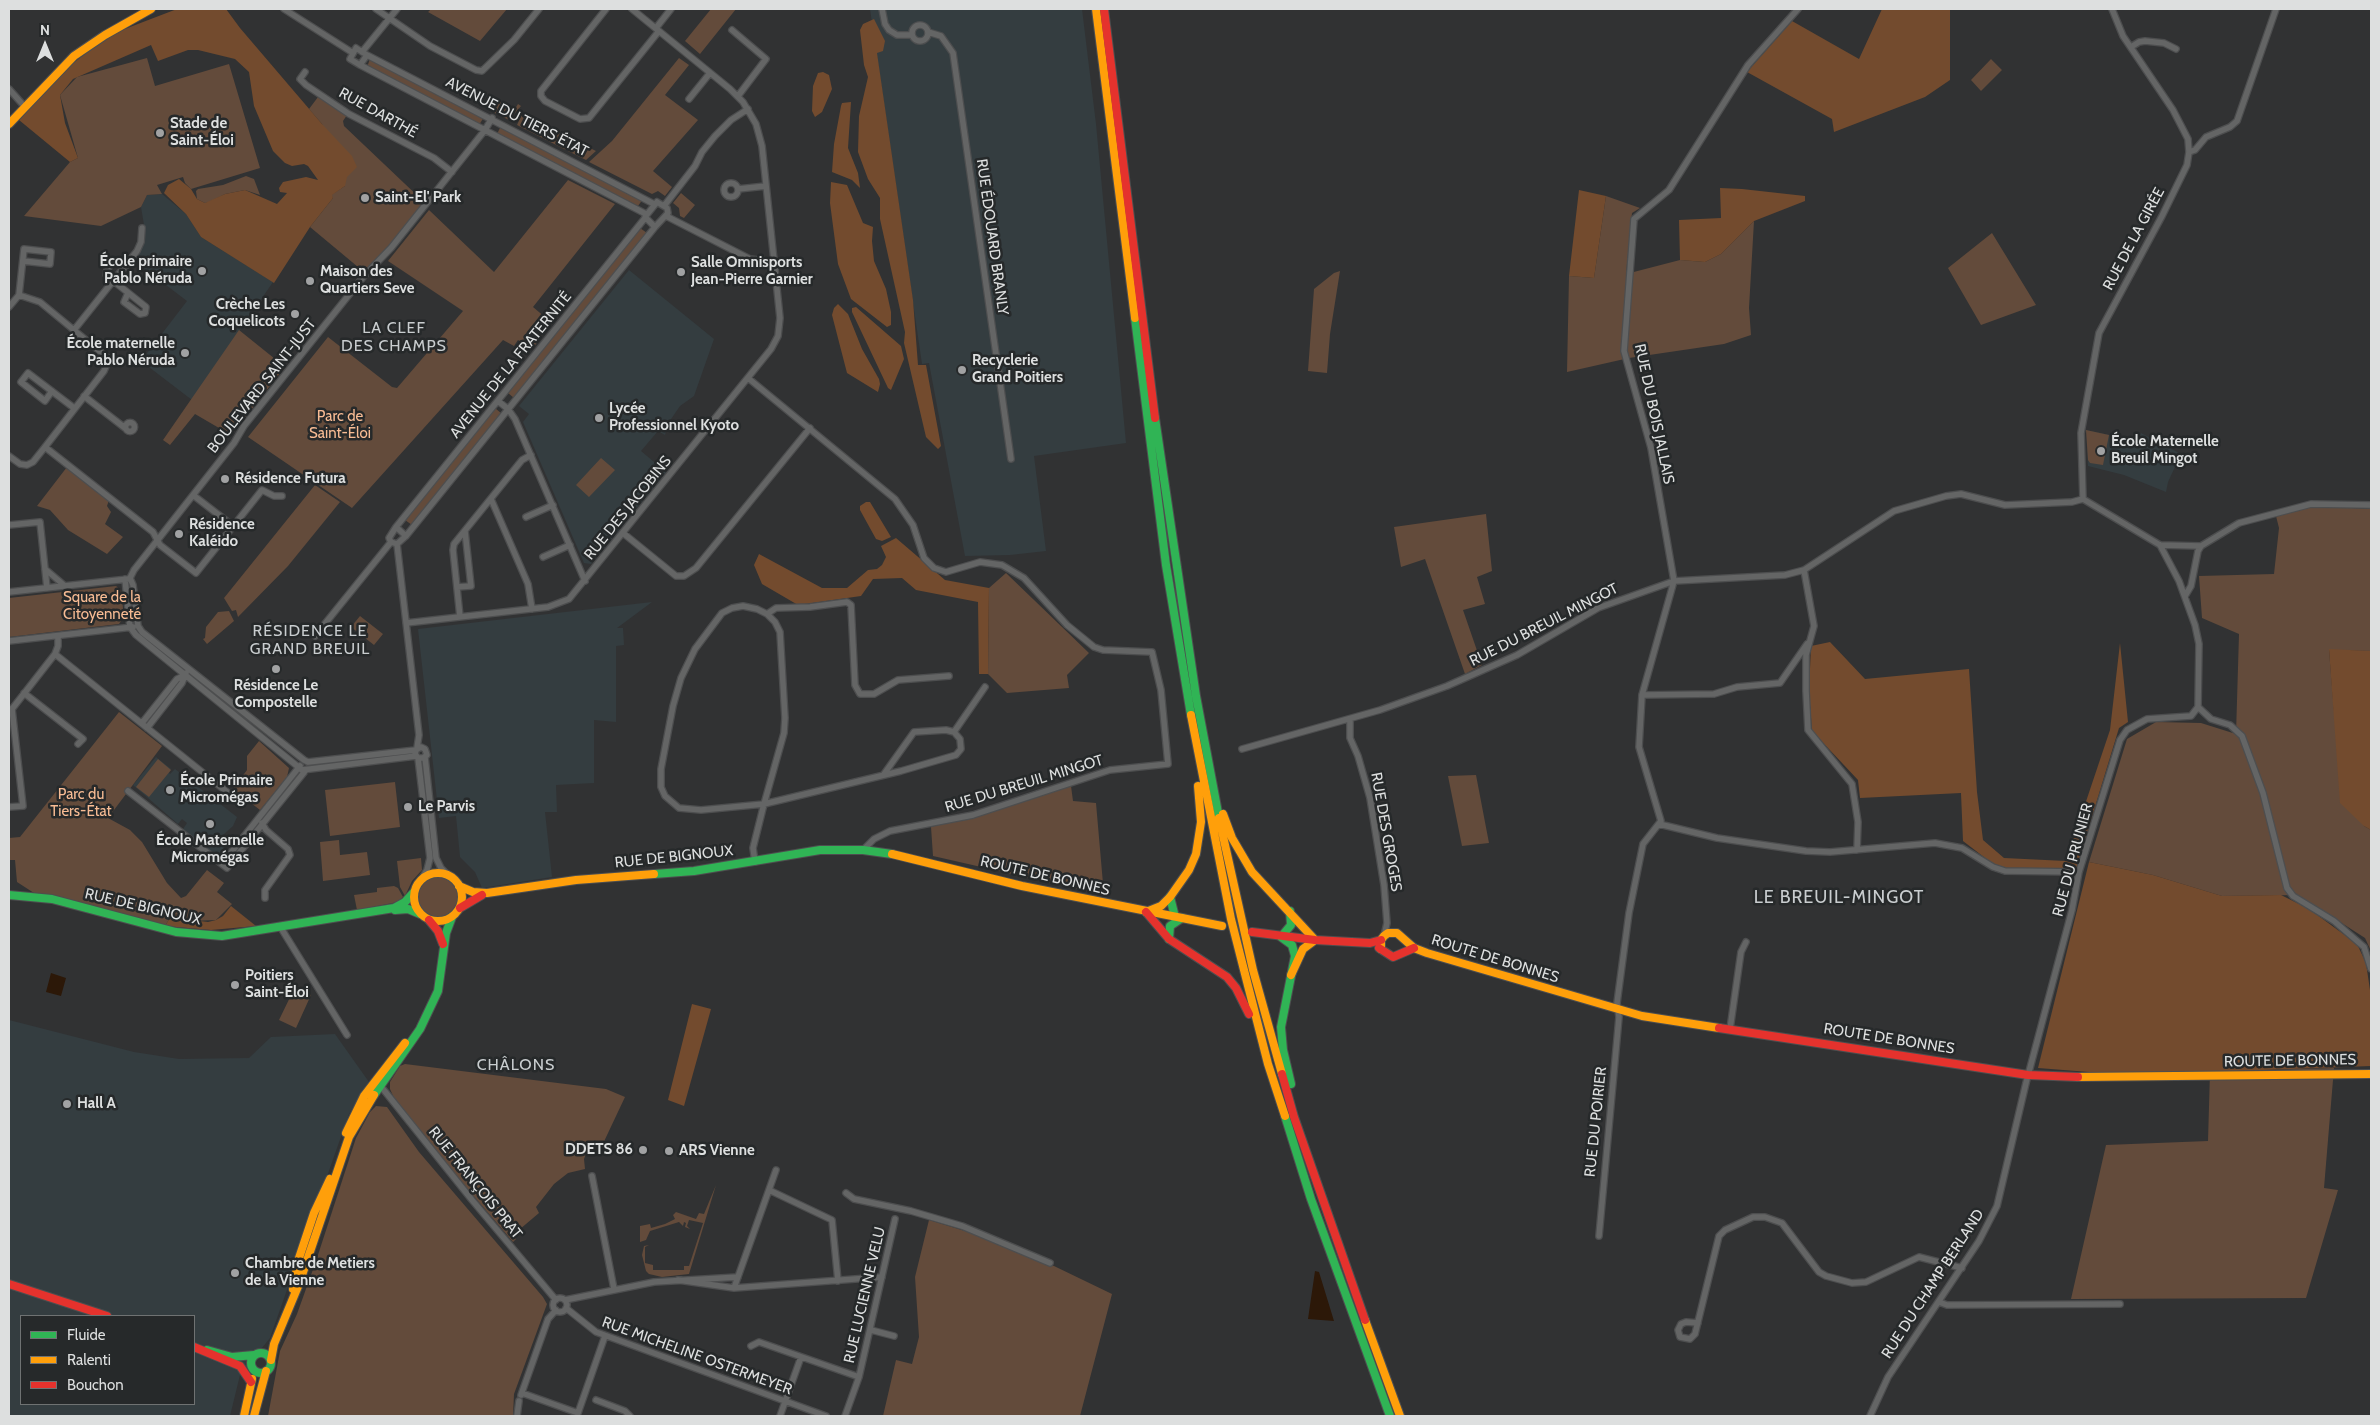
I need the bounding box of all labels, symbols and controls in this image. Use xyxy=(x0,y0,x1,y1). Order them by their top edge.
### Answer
north arrow xyxy=(20,20,70,70)
text: N xyxy=(40,21,50,39)
street label: AVENUE DU TIERS ÉTAT xyxy=(443,73,591,161)
street label: RUE DARTHÉ xyxy=(335,84,421,142)
place label: Stade de Saint-Éloi xyxy=(170,115,234,150)
marker: Stade de Saint-Éloi xyxy=(154,127,166,139)
street label: RUE ÉDOUARD BRANLY xyxy=(972,158,1012,316)
street label: RUE DE LA GIRÉE xyxy=(2099,184,2169,294)
place label: Saint-El' Park xyxy=(375,189,461,207)
marker: Saint-El' Park xyxy=(359,192,371,204)
place label: École primaire Pablo Néruda xyxy=(100,253,192,288)
place label: Salle Omnisports Jean-Pierre Garnier xyxy=(691,254,813,289)
place label: Maison des Quartiers Seve xyxy=(320,263,415,298)
marker: École primaire Pablo Néruda xyxy=(196,265,208,277)
marker: Salle Omnisports Jean-Pierre Garnier xyxy=(675,266,687,278)
marker: Maison des Quartiers Seve xyxy=(304,275,316,287)
street label: AVENUE DE LA FRATERNITÉ xyxy=(446,288,576,442)
place label: Crèche Les Coquelicots xyxy=(209,296,285,331)
marker: Crèche Les Coquelicots xyxy=(289,308,301,320)
street label: BOULEVARD SAINT-JUST xyxy=(204,315,320,457)
district label: LA CLEF DES CHAMPS xyxy=(340,318,448,356)
place label: École maternelle Pablo Néruda xyxy=(67,335,175,370)
street label: RUE DU BOIS JALLAIS xyxy=(1630,342,1678,486)
marker: École maternelle Pablo Néruda xyxy=(179,347,191,359)
place label: Recyclerie Grand Poitiers xyxy=(972,352,1063,387)
marker: Recyclerie Grand Poitiers xyxy=(956,364,968,376)
place label: Lycée Professionnel Kyoto xyxy=(609,400,739,435)
park label: Parc de Saint-Éloi xyxy=(309,408,371,443)
marker: Lycée Professionnel Kyoto xyxy=(593,412,605,424)
place label: École Maternelle Breuil Mingot xyxy=(2111,433,2219,468)
marker: École Maternelle Breuil Mingot xyxy=(2095,445,2107,457)
street label: RUE DES JACOBINS xyxy=(581,452,675,564)
place label: Résidence Futura xyxy=(235,470,346,488)
marker: Résidence Futura xyxy=(219,473,231,485)
place label: Résidence Kaléido xyxy=(189,516,255,551)
marker: Résidence Kaléido xyxy=(173,528,185,540)
street label: RUE DU BREUIL MINGOT xyxy=(1467,580,1621,670)
park label: Square de la Citoyenneté xyxy=(63,589,141,624)
district label: RÉSIDENCE LE GRAND BREUIL xyxy=(248,621,372,659)
marker: Résidence Le Compostelle xyxy=(270,663,282,675)
place label: Résidence Le Compostelle xyxy=(234,677,318,712)
street label: RUE DU BREUIL MINGOT xyxy=(943,751,1105,817)
street label: RUE DES GROGES xyxy=(1367,771,1405,893)
place label: École Primaire Micromégas xyxy=(180,772,273,807)
marker: École Primaire Micromégas xyxy=(164,784,176,796)
park label: Parc du Tiers-État xyxy=(50,786,112,821)
place label: Le Parvis xyxy=(418,798,475,816)
marker: Le Parvis xyxy=(402,801,414,813)
street label: RUE DU PRUNIER xyxy=(2049,801,2097,919)
marker: École Maternelle Micromégas xyxy=(204,818,216,830)
place label: École Maternelle Micromégas xyxy=(156,832,264,867)
street label: RUE DE BIGNOUX xyxy=(614,842,734,872)
street label: ROUTE DE BONNES xyxy=(978,852,1112,900)
street label: RUE DE BIGNOUX xyxy=(83,885,203,929)
district label: LE BREUIL-MINGOT xyxy=(1752,887,1926,909)
street label: ROUTE DE BONNES xyxy=(1429,931,1561,987)
place label: Poitiers Saint-Éloi xyxy=(245,967,309,1002)
marker: Poitiers Saint-Éloi xyxy=(229,979,241,991)
street label: ROUTE DE BONNES xyxy=(1822,1020,1956,1058)
street label: ROUTE DE BONNES xyxy=(2224,1051,2356,1071)
district label: CHÂLONS xyxy=(476,1055,556,1075)
street label: RUE DU POIRIER xyxy=(1581,1066,1611,1178)
place label: Hall A xyxy=(77,1095,116,1113)
marker: Hall A xyxy=(61,1098,73,1110)
street label: RUE FRANÇOIS PRAT xyxy=(424,1123,526,1243)
place label: DDETS 86 xyxy=(565,1141,633,1159)
place label: ARS Vienne xyxy=(679,1142,755,1160)
marker: DDETS 86 xyxy=(637,1144,649,1156)
marker: ARS Vienne xyxy=(663,1145,675,1157)
street label: RUE DU CHAMP BERLAND xyxy=(1878,1206,1988,1362)
street label: RUE LUCIENNE VELU xyxy=(841,1225,889,1365)
place label: Chambre de Metiers de la Vienne xyxy=(245,1255,375,1290)
marker: Chambre de Metiers de la Vienne xyxy=(229,1267,241,1279)
street label: RUE MICHELINE OSTERMEYER xyxy=(599,1313,795,1399)
legend xyxy=(20,1315,195,1405)
text: Fluide xyxy=(67,1326,105,1344)
text: Ralenti xyxy=(67,1351,111,1369)
text: Bouchon xyxy=(67,1376,124,1394)

